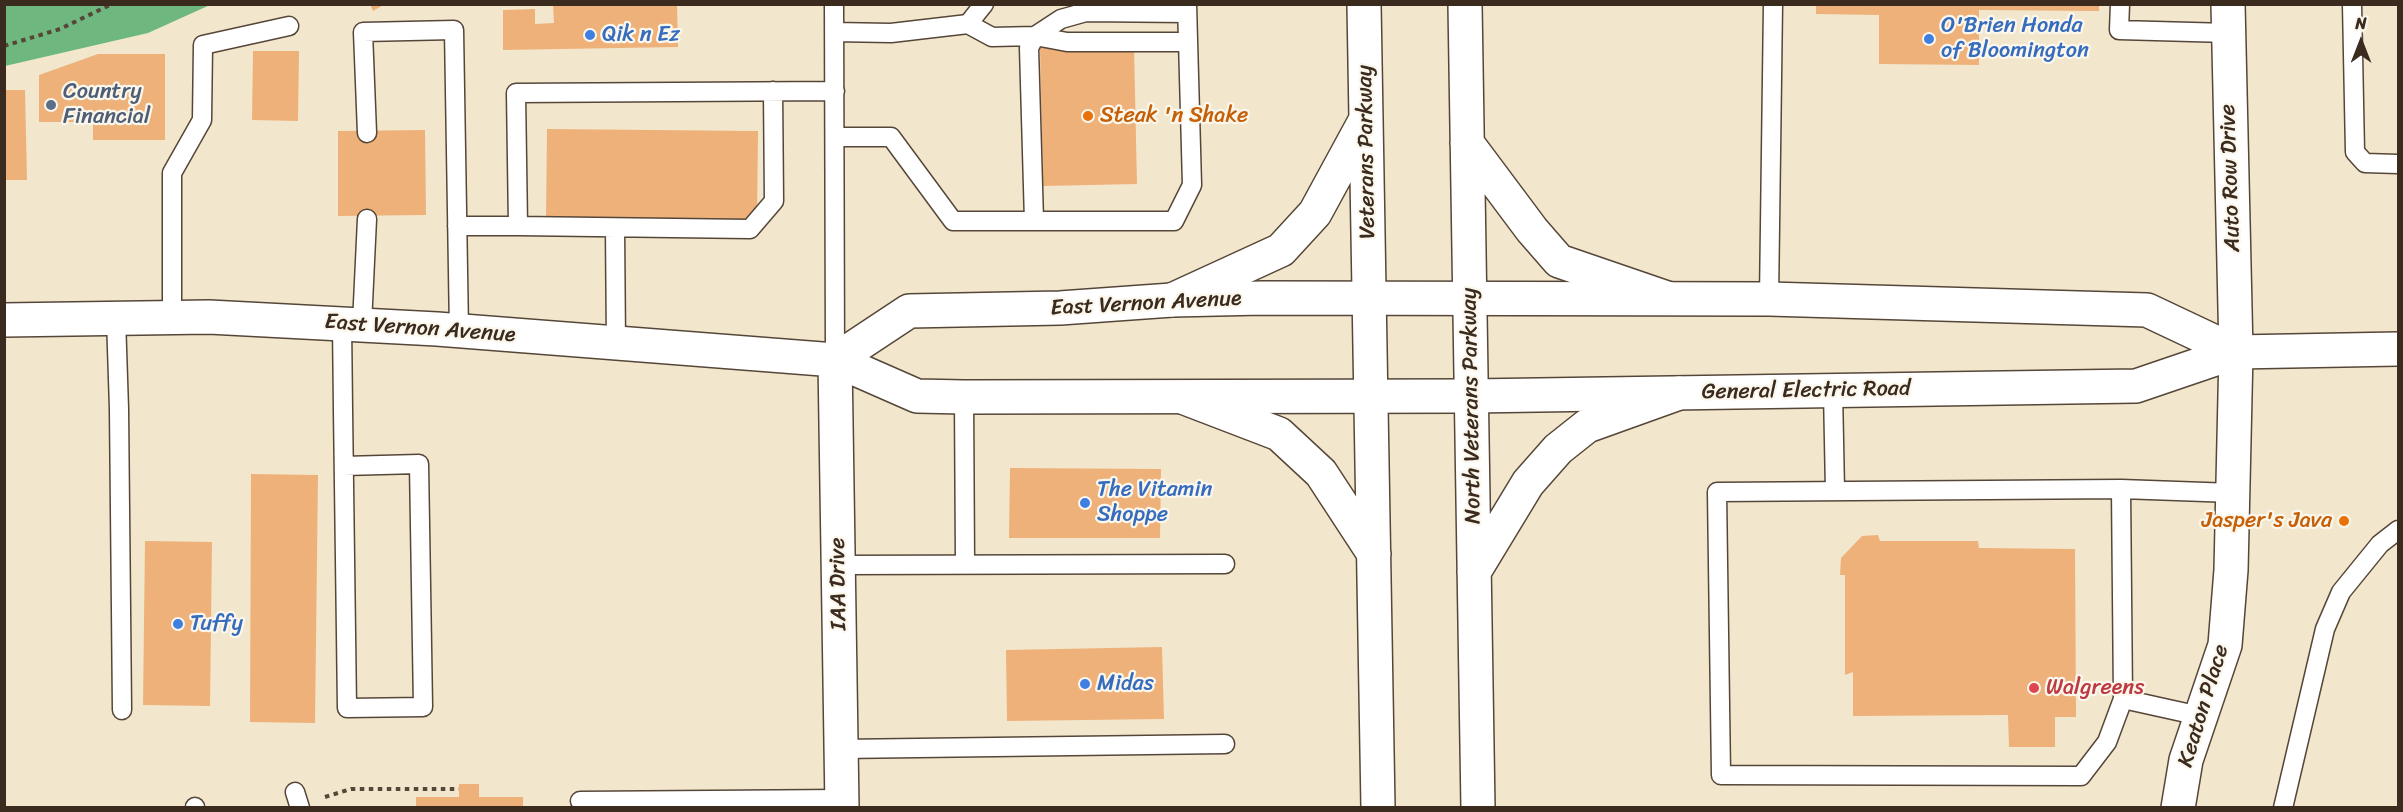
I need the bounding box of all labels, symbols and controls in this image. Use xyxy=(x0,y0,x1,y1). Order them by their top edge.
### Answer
text: N xyxy=(2355,9,2367,38)
north arrow xyxy=(2331,12,2391,72)
place label: O'Brien Honda of Bloomington xyxy=(1941,13,2089,64)
place label: Qik n Ez xyxy=(602,22,680,48)
marker: Qik n Ez xyxy=(583,28,597,42)
marker: O'Brien Honda of Bloomington xyxy=(1922,32,1936,46)
street label: Veterans Parkway xyxy=(1352,65,1382,239)
place label: Country Financial xyxy=(63,79,150,130)
marker: Country Financial xyxy=(44,98,58,112)
place label: Steak 'n Shake xyxy=(1100,103,1248,129)
street label: Auto Row Drive xyxy=(2215,104,2247,252)
marker: Steak 'n Shake xyxy=(1081,109,1095,123)
street label: East Vernon Avenue xyxy=(1050,286,1242,322)
street label: North Veterans Parkway xyxy=(1457,288,1487,524)
street label: East Vernon Avenue xyxy=(324,309,516,349)
street label: General Electric Road xyxy=(1701,376,1911,406)
place label: The Vitamin Shoppe xyxy=(1097,477,1212,528)
marker: The Vitamin Shoppe xyxy=(1078,496,1092,510)
place label: Jasper's Java xyxy=(2202,508,2332,534)
marker: Jasper's Java xyxy=(2337,514,2351,528)
street label: IAA Drive xyxy=(825,537,853,631)
place label: Tuffy xyxy=(190,611,243,637)
marker: Tuffy xyxy=(171,617,185,631)
street label: Keaton Place xyxy=(2173,642,2235,770)
place label: Midas xyxy=(1097,671,1154,697)
place label: Walgreens xyxy=(2046,675,2144,701)
marker: Midas xyxy=(1078,677,1092,691)
marker: Walgreens xyxy=(2027,681,2041,695)

